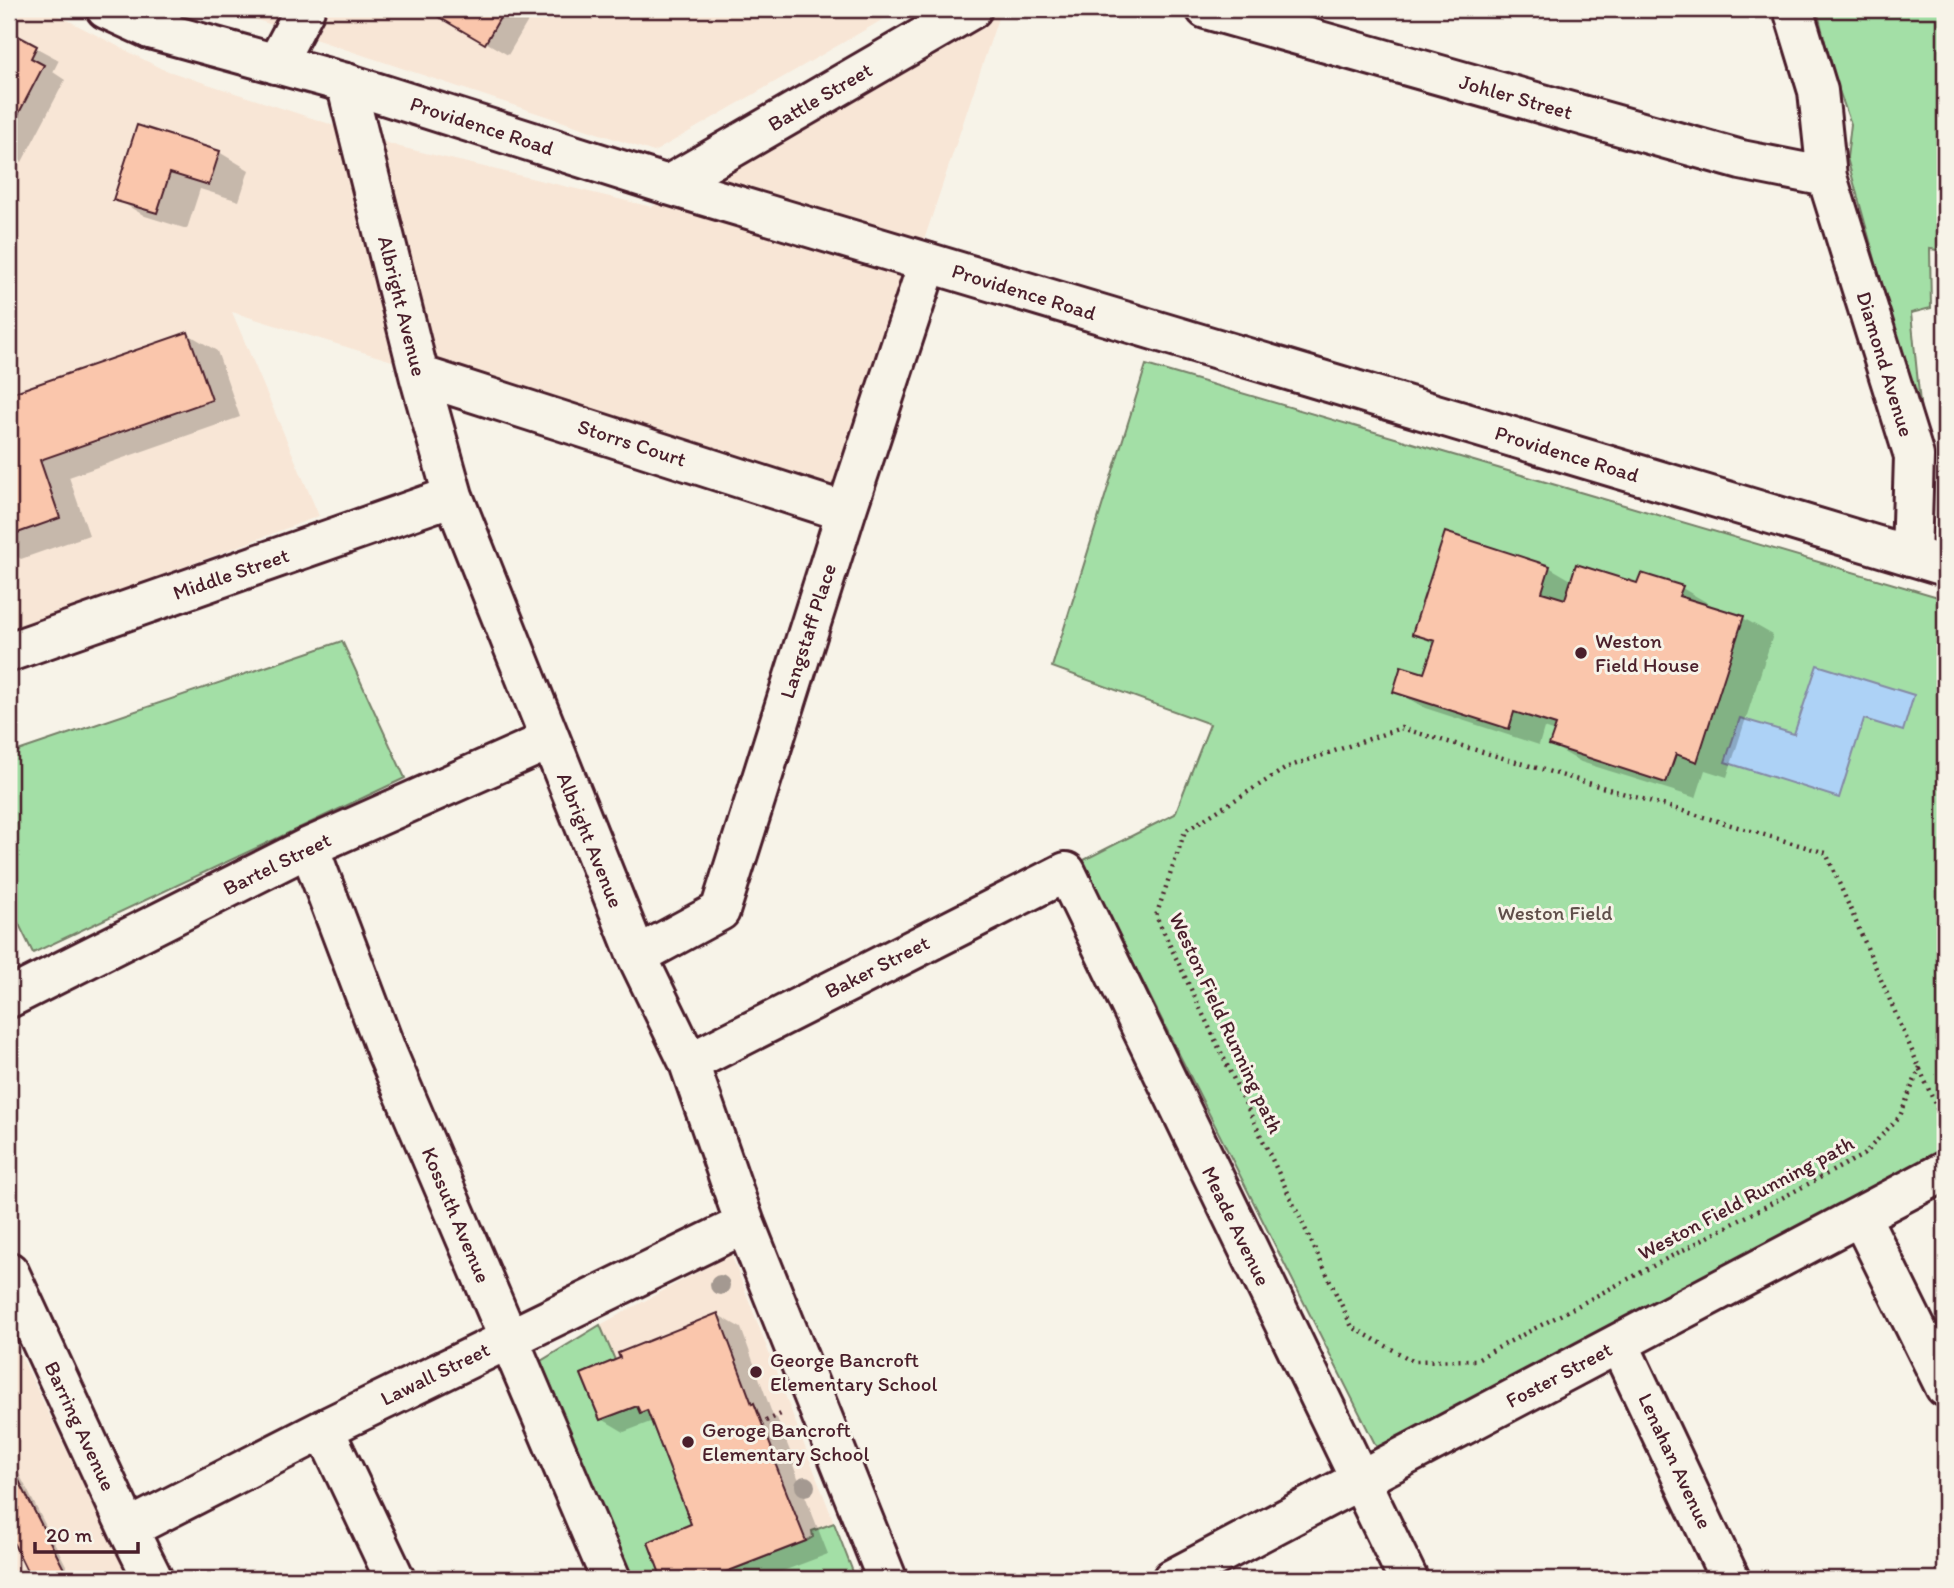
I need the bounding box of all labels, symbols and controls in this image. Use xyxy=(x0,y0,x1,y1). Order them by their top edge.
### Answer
street label: Battle Street xyxy=(763,57,876,136)
street label: Johler Street xyxy=(1457,68,1576,125)
street label: Providence Road xyxy=(407,91,558,161)
street label: Albright Avenue xyxy=(373,233,432,379)
street label: Providence Road xyxy=(949,258,1100,326)
street label: Diamond Avenue xyxy=(1851,288,1919,440)
street label: Storrs Court xyxy=(575,413,690,472)
street label: Providence Road xyxy=(1492,420,1643,488)
street label: Middle Street xyxy=(170,542,292,605)
street label: Langstaff Place xyxy=(774,560,841,702)
place label: Weston Field House xyxy=(1595,628,1699,677)
marker: Weston Field House xyxy=(1573,645,1589,661)
street label: Albright Avenue xyxy=(552,768,629,911)
street label: Bartel Street xyxy=(219,827,335,900)
park label: Weston Field xyxy=(1497,900,1613,925)
street label: Weston Field Running path xyxy=(1164,908,1289,1137)
street label: Baker Street xyxy=(820,929,933,1004)
street label: Weston Field Running path xyxy=(1633,1130,1858,1265)
street label: Kossuth Avenue xyxy=(417,1143,496,1286)
street label: Meade Avenue xyxy=(1197,1162,1276,1290)
street label: Lawall Street xyxy=(376,1336,494,1411)
street label: Foster Street xyxy=(1501,1336,1616,1413)
place label: George Bancroft Elementary School xyxy=(770,1347,938,1396)
street label: Barring Avenue xyxy=(39,1357,121,1495)
marker: George Bancroft Elementary School xyxy=(748,1364,764,1380)
street label: Lenahan Avenue xyxy=(1633,1389,1718,1533)
place label: Geroge Bancroft Elementary School xyxy=(702,1417,870,1466)
marker: Geroge Bancroft Elementary School xyxy=(680,1434,696,1450)
scale bar xyxy=(35,1511,138,1555)
text: 20 m xyxy=(46,1522,93,1547)

